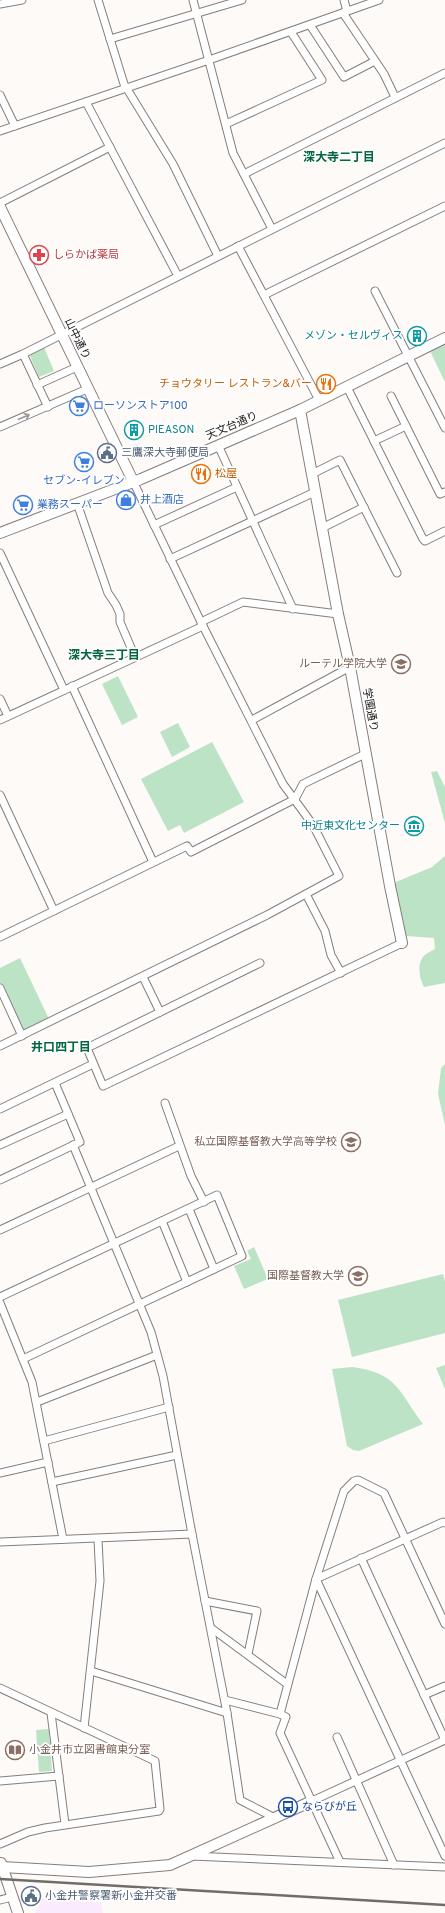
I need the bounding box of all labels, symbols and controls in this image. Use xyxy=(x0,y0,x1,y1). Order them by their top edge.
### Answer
district label: 深大寺二丁目 xyxy=(303,150,375,166)
pharmacy icon: しらかば薬局 xyxy=(28,244,50,266)
place label: しらかば薬局 xyxy=(53,248,119,262)
street label: 山中通り xyxy=(61,316,93,362)
building icon: メゾン・セルヴィス xyxy=(406,325,428,347)
place label: メゾン・セルヴィス xyxy=(304,329,403,343)
restaurant icon: チョウタリー レストラン&バー xyxy=(315,373,337,395)
place label: チョウタリー レストラン&バー xyxy=(159,377,312,391)
supermarket icon: ローソンストア100 xyxy=(68,395,90,417)
place label: ローソンストア100 xyxy=(93,399,188,413)
street label: 天文台通り xyxy=(204,409,260,443)
one-way arrow xyxy=(17,413,29,421)
building icon: PIEASON xyxy=(123,419,145,441)
place label: PIEASON xyxy=(148,423,194,437)
public building icon: 三鷹深大寺郵便局 xyxy=(96,442,118,464)
place label: 三鷹深大寺郵便局 xyxy=(121,446,209,460)
supermarket icon: セブン-イレブン xyxy=(73,451,95,473)
restaurant icon: 松屋 xyxy=(190,463,212,485)
place label: 松屋 xyxy=(215,467,237,481)
place label: セブン-イレブン xyxy=(43,474,125,488)
shop icon: 井上酒店 xyxy=(115,489,137,511)
place label: 井上酒店 xyxy=(140,493,184,507)
supermarket icon: 業務スーパー xyxy=(12,494,34,516)
place label: 業務スーパー xyxy=(37,498,103,512)
district label: 深大寺三丁目 xyxy=(68,648,140,664)
school or university icon: ルーテル学院大学 xyxy=(390,653,412,675)
place label: ルーテル学院大学 xyxy=(299,657,387,671)
street label: 学園通り xyxy=(359,687,381,733)
museum icon: 中近東文化センター xyxy=(403,815,425,837)
place label: 中近東文化センター xyxy=(301,819,400,833)
district label: 井口四丁目 xyxy=(31,1040,91,1056)
school or university icon: 私立国際基督教大学高等学校 xyxy=(340,1131,362,1153)
place label: 私立国際基督教大学高等学校 xyxy=(194,1135,337,1149)
school or university icon: 国際基督教大学 xyxy=(347,1265,369,1287)
place label: 国際基督教大学 xyxy=(267,1269,344,1283)
library icon: 小金井市立図書館東分室 xyxy=(4,1739,26,1761)
place label: 小金井市立図書館東分室 xyxy=(29,1743,150,1757)
bus stop icon: ならびが丘 xyxy=(277,1796,299,1818)
place label: ならびが丘 xyxy=(302,1800,357,1814)
public building icon: 小金井警察署新小金井交番 xyxy=(20,1885,42,1907)
place label: 小金井警察署新小金井交番 xyxy=(45,1889,177,1903)

